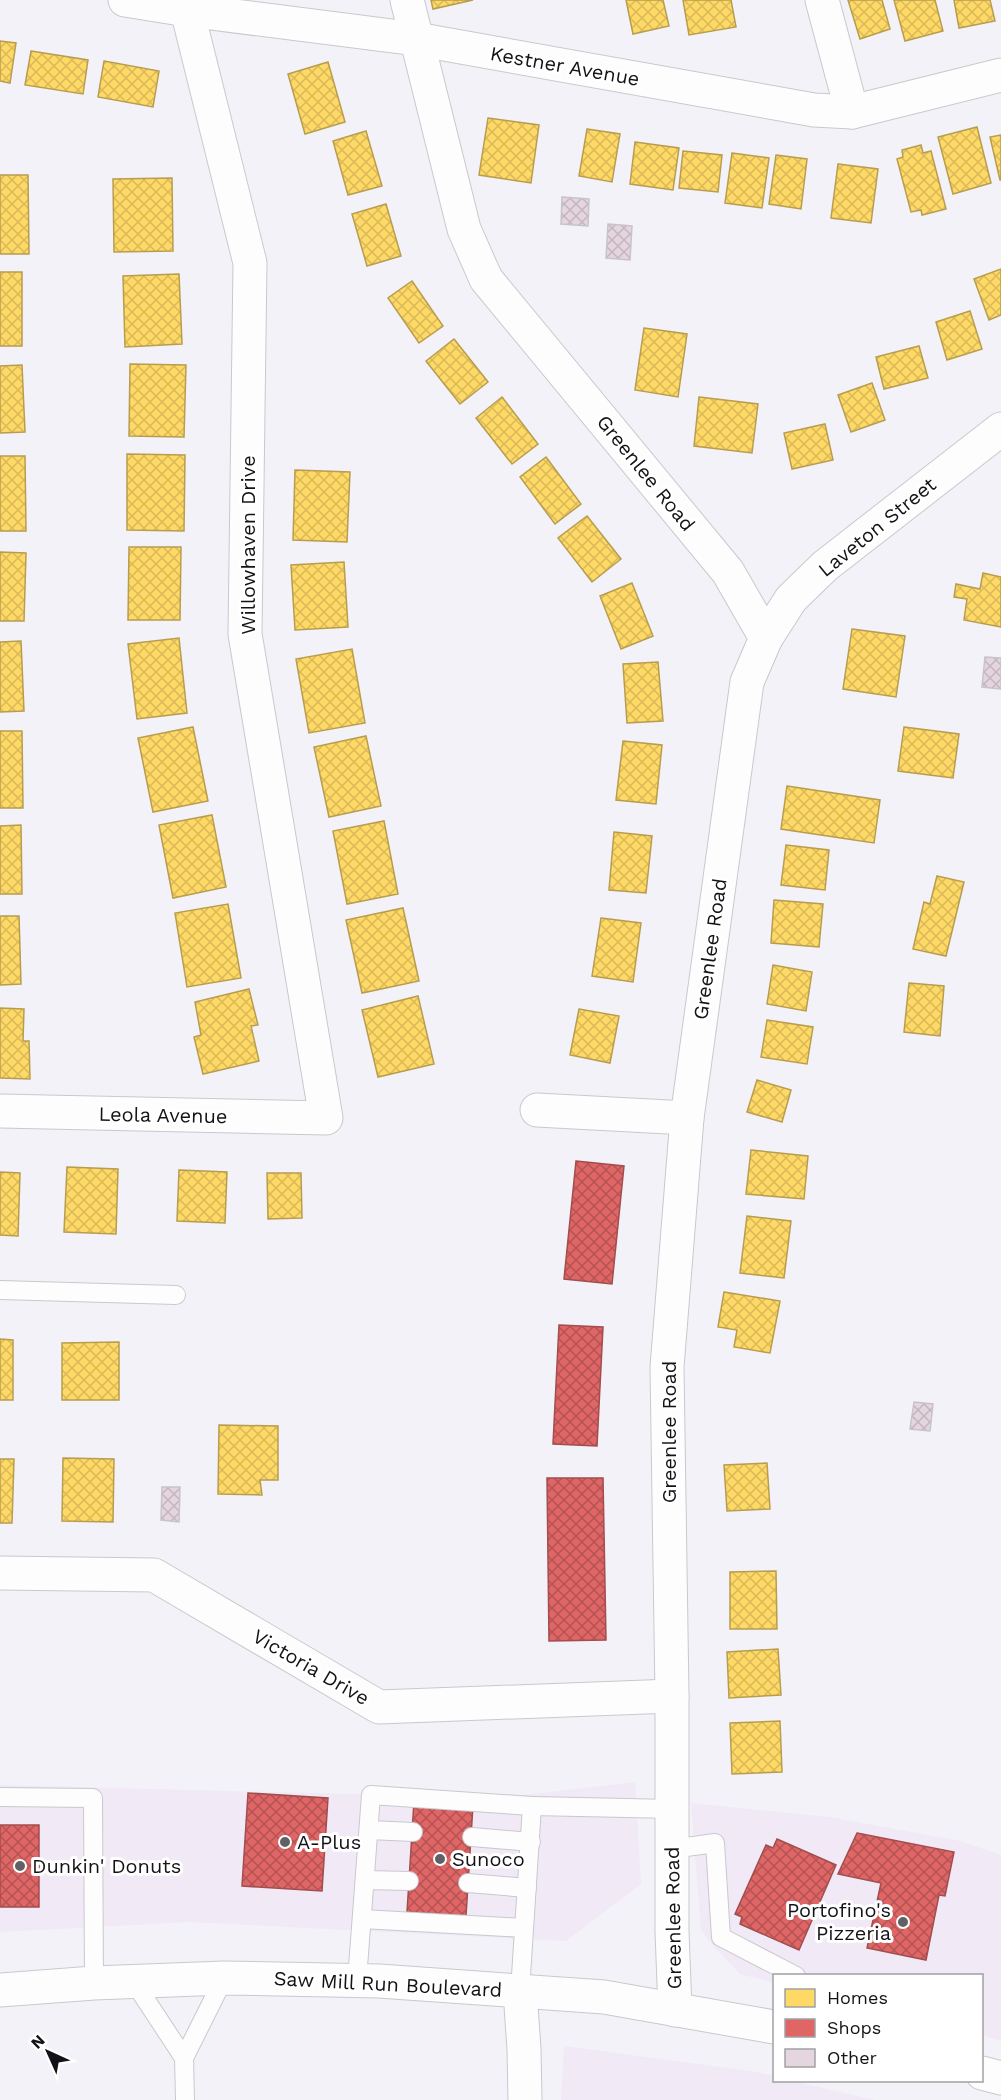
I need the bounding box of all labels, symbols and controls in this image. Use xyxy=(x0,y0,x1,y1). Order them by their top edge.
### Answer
street label: Kestner Avenue xyxy=(489,41,641,91)
street label: Greenlee Road xyxy=(592,410,700,536)
street label: Willowhaven Drive xyxy=(236,455,260,635)
street label: Laveton Street xyxy=(813,472,941,582)
street label: Greenlee Road xyxy=(688,877,732,1021)
street label: Leola Avenue xyxy=(98,1102,228,1128)
street label: Greenlee Road xyxy=(657,1361,681,1503)
street label: Victoria Drive xyxy=(248,1624,374,1710)
place label: A-Plus xyxy=(297,1830,361,1854)
marker: A-Plus xyxy=(278,1835,292,1849)
street label: Greenlee Road xyxy=(660,1846,686,1990)
place label: Sunoco xyxy=(452,1847,525,1871)
marker: Sunoco xyxy=(433,1852,447,1866)
place label: Dunkin' Donuts xyxy=(32,1854,181,1878)
marker: Dunkin' Donuts xyxy=(13,1859,27,1873)
place label: Portofino's Pizzeria xyxy=(787,1898,891,1945)
marker: Portofino's Pizzeria xyxy=(896,1915,910,1929)
street label: Saw Mill Run Boulevard xyxy=(273,1966,503,2002)
legend xyxy=(773,1974,983,2082)
text: Homes xyxy=(827,1987,888,2008)
text: Shops xyxy=(827,2017,881,2038)
north arrow xyxy=(18,2022,78,2082)
text: N xyxy=(27,2031,49,2053)
text: Other xyxy=(827,2047,877,2068)

